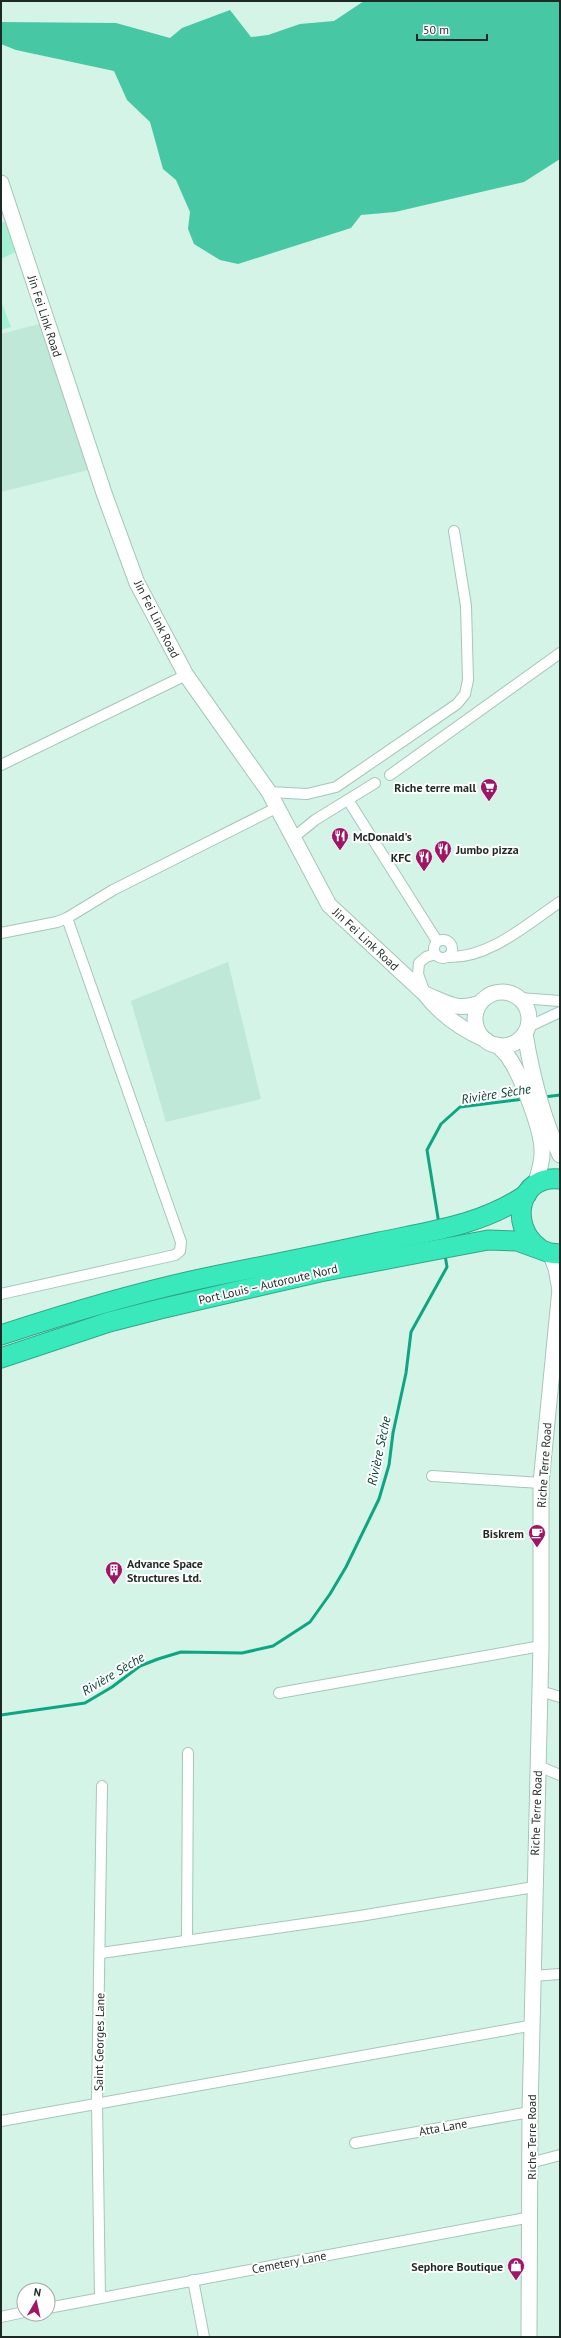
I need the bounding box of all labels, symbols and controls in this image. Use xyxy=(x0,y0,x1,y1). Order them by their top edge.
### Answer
scale bar xyxy=(417,16,487,42)
text: 50 m xyxy=(423,22,449,37)
street label: Jin Fei Link Road xyxy=(24,272,65,359)
street label: Jin Fei Link Road xyxy=(131,577,183,660)
supermarket icon: Riche terre mall xyxy=(479,777,499,802)
place label: Riche terre mall xyxy=(394,780,476,795)
restaurant icon: McDonald's xyxy=(330,826,350,851)
place label: McDonald's xyxy=(353,829,412,844)
restaurant icon: Jumbo pizza xyxy=(433,839,453,864)
place label: Jumbo pizza xyxy=(455,842,519,857)
restaurant icon: KFC xyxy=(414,847,434,872)
place label: KFC xyxy=(391,850,411,865)
street label: Jin Fei Link Road xyxy=(329,904,402,974)
water label: Rivière Sèche xyxy=(460,1080,532,1108)
street label: Port Louis – Autoroute Nord xyxy=(197,1261,339,1307)
water label: Rivière Sèche xyxy=(363,1415,395,1487)
street label: Riche Terre Road xyxy=(534,1422,554,1508)
cafe icon: Biskrem xyxy=(527,1523,547,1548)
place label: Biskrem xyxy=(483,1526,524,1541)
place label: Advance Space Structures Ltd. xyxy=(127,1556,203,1585)
building icon: Advance Space Structures Ltd. xyxy=(104,1560,124,1585)
water label: Rivière Sèche xyxy=(78,1649,148,1699)
street label: Riche Terre Road xyxy=(527,1770,545,1856)
street label: Saint Georges Lane xyxy=(91,1993,107,2091)
street label: Riche Terre Road xyxy=(524,2094,539,2180)
street label: Atta Lane xyxy=(418,2115,468,2139)
street label: Cemetery Lane xyxy=(251,2247,327,2277)
shop icon: Sephore Boutique xyxy=(506,2256,526,2281)
place label: Sephore Boutique xyxy=(411,2259,503,2274)
north arrow xyxy=(16,2282,56,2322)
text: N xyxy=(33,2285,42,2300)

